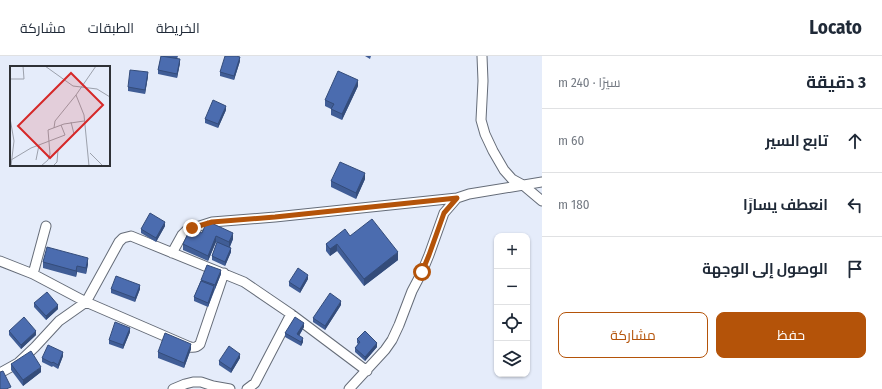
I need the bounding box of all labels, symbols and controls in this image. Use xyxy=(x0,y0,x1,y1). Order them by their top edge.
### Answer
text: Locato xyxy=(809,16,862,39)
text: مشاركة xyxy=(20,20,66,37)
text: الطبقات xyxy=(88,20,134,37)
text: الخريطة xyxy=(156,20,200,37)
inset map xyxy=(10,66,110,166)
text: 3 دقيقة xyxy=(806,72,866,93)
text: سيرًا · 240 m xyxy=(558,75,620,90)
icon: ahead xyxy=(844,130,866,152)
text: تابع السير xyxy=(765,132,828,150)
text: 60 m xyxy=(558,133,584,148)
icon: left xyxy=(844,194,866,216)
text: انعطف يسارًا xyxy=(743,196,828,214)
text: 180 m xyxy=(558,197,589,212)
route end xyxy=(183,219,201,237)
map controls xyxy=(494,233,530,377)
button: + xyxy=(494,233,530,269)
icon: arrive xyxy=(844,258,866,280)
text: الوصول إلى الوجهة xyxy=(702,260,828,278)
route start xyxy=(413,263,431,281)
button: − xyxy=(494,269,530,305)
button: locate xyxy=(494,305,530,341)
button: مشاركة xyxy=(558,312,708,358)
button: حفظ xyxy=(716,312,866,358)
button: layers xyxy=(494,341,530,377)

